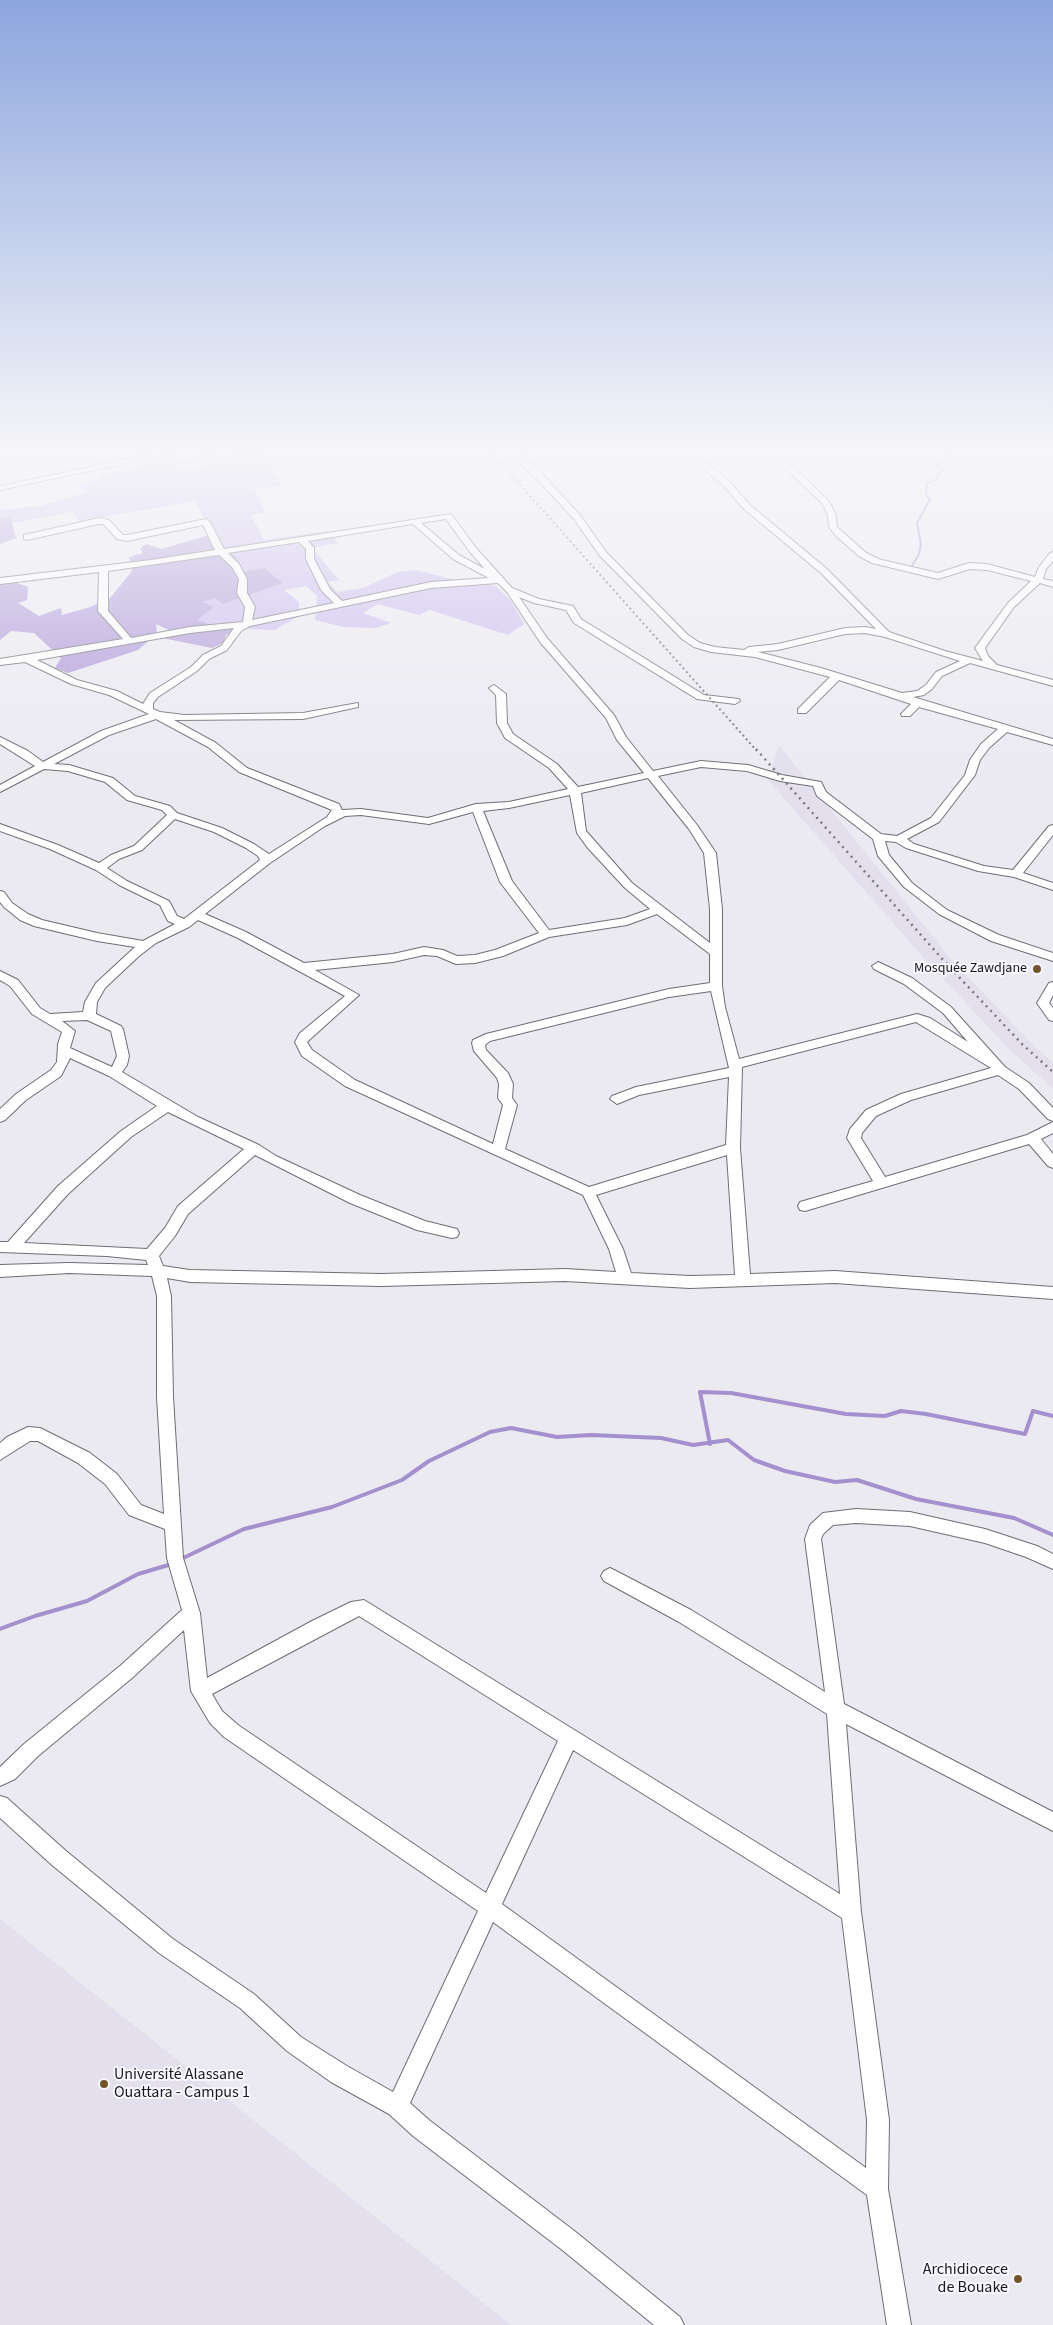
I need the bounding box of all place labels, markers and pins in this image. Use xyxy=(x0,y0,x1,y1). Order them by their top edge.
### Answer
place label: Mosquée Zawdjane xyxy=(914,961,1027,977)
marker: Mosquée Zawdjane xyxy=(1031,963,1043,975)
place label: Université Alassane Ouattara - Campus 1 xyxy=(114,2065,250,2103)
marker: Université Alassane Ouattara - Campus 1 xyxy=(98,2078,110,2090)
place label: Archidiocece de Bouake xyxy=(923,2260,1008,2298)
marker: Archidiocece de Bouake xyxy=(1012,2273,1024,2285)

